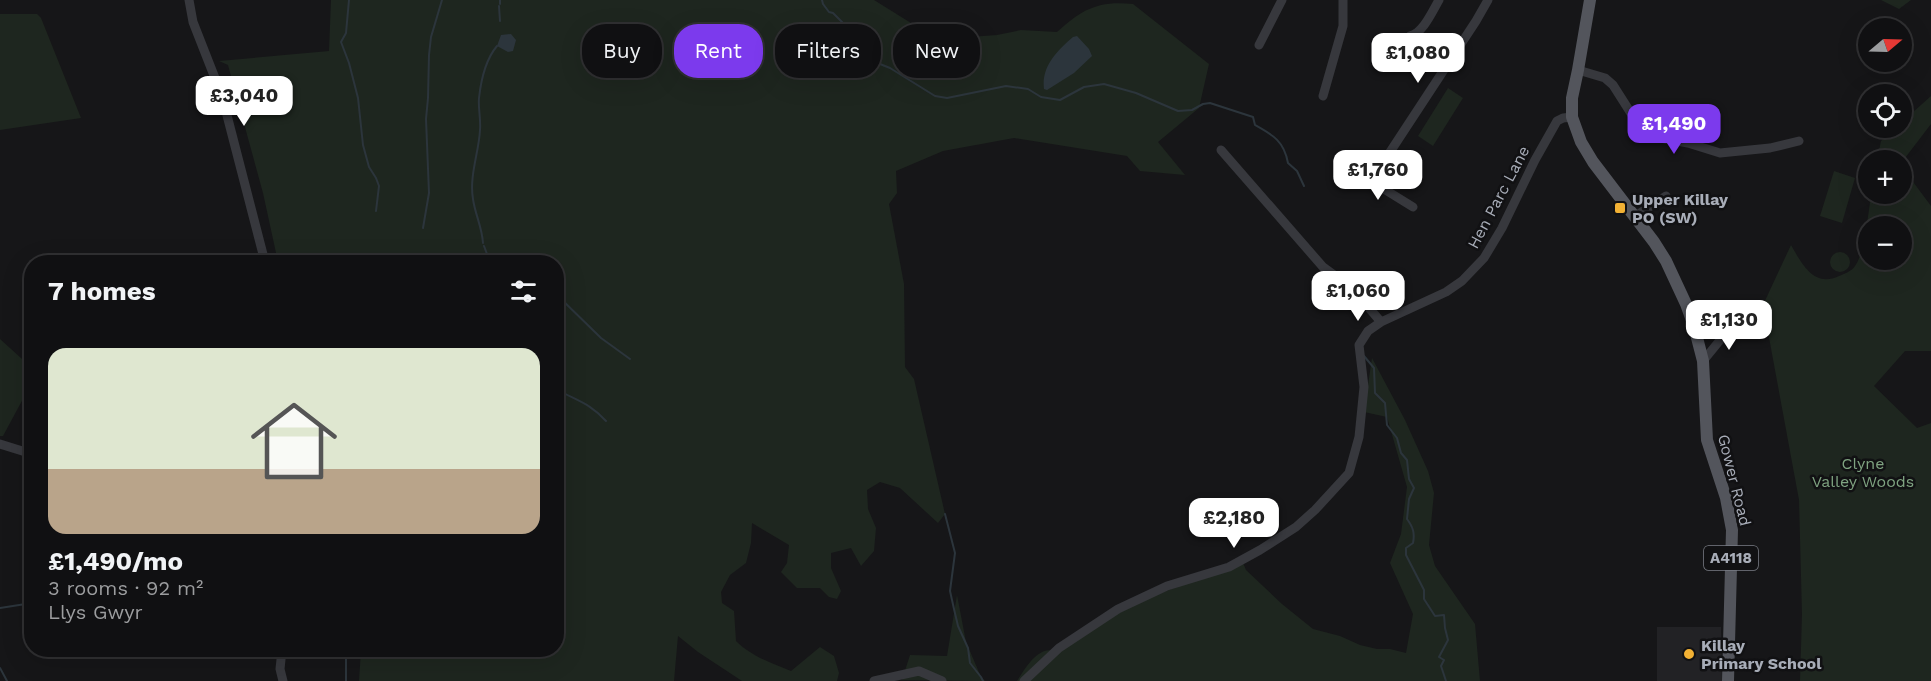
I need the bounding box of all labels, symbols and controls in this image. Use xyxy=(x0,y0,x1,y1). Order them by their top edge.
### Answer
north arrow xyxy=(1858,18,1912,72)
map controls xyxy=(1858,18,1912,270)
chip: Buy xyxy=(582,24,662,78)
chip: Rent xyxy=(674,24,763,78)
chip: Filters xyxy=(775,24,881,78)
chip: New xyxy=(893,24,980,78)
pin: £1,080 xyxy=(1369,33,1467,84)
text: £1,080 xyxy=(1386,40,1450,64)
pin: £3,040 xyxy=(195,76,293,127)
text: £3,040 xyxy=(210,83,278,107)
button: locate xyxy=(1858,84,1912,138)
pin: £1,490 xyxy=(1625,104,1723,155)
text: £1,490 xyxy=(1642,111,1706,135)
street label: Hen Parc Lane xyxy=(1463,143,1533,252)
pin: £1,760 xyxy=(1329,150,1427,201)
button: + xyxy=(1858,150,1912,204)
text: £1,760 xyxy=(1347,157,1409,181)
place label: Upper Killay PO (SW) xyxy=(1632,190,1729,227)
marker: Upper Killay PO (SW) xyxy=(1613,201,1627,215)
button: − xyxy=(1858,216,1912,270)
pin: £1,060 xyxy=(1309,271,1407,322)
icon: filters xyxy=(507,275,540,308)
text: 7 homes xyxy=(48,276,156,306)
text: £1,060 xyxy=(1326,278,1390,302)
pin: £1,130 xyxy=(1680,300,1778,351)
text: £1,130 xyxy=(1700,307,1758,331)
icon: home xyxy=(240,387,348,495)
street label: Gower Road xyxy=(1714,432,1755,528)
park label: Clyne Valley Woods xyxy=(1812,454,1914,491)
pin: £2,180 xyxy=(1185,498,1283,549)
text: £2,180 xyxy=(1203,505,1265,529)
text: £1,490/mo xyxy=(48,546,183,576)
road number: A4118 xyxy=(1704,546,1758,570)
text: 3 rooms · 92 m² xyxy=(48,576,203,600)
text: Llys Gwyr xyxy=(48,600,143,624)
place label: Killay Primary School xyxy=(1701,636,1822,673)
marker: Killay Primary School xyxy=(1682,647,1696,661)

